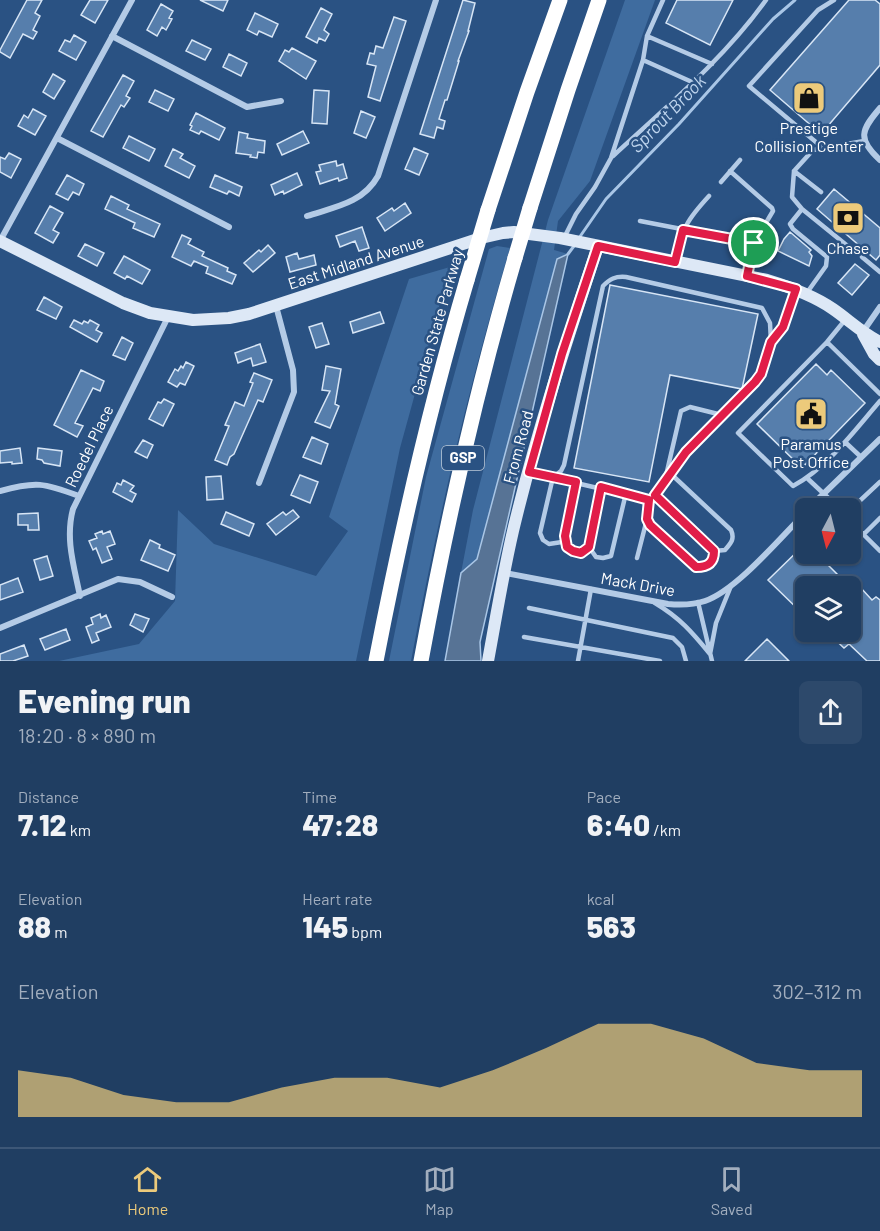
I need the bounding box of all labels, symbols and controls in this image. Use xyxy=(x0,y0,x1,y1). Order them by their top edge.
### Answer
water label: Sprout Brook xyxy=(625,70,710,157)
shop icon: Prestige Collision Center xyxy=(791,80,827,116)
place label: Prestige Collision Center xyxy=(755,118,864,155)
bank icon: Chase xyxy=(830,200,866,236)
pin xyxy=(728,217,779,268)
icon: arrive xyxy=(737,226,770,259)
street label: East Midland Avenue xyxy=(285,231,426,292)
place label: Chase xyxy=(827,238,869,257)
street label: Garden State Parkway xyxy=(406,246,467,397)
public building icon: Paramus Post Office xyxy=(793,396,829,432)
street label: Roedel Place xyxy=(60,402,117,490)
street label: From Road xyxy=(499,408,536,486)
place label: Paramus Post Office xyxy=(773,434,849,471)
road number: GSP xyxy=(442,446,484,470)
north arrow xyxy=(795,498,861,564)
map controls xyxy=(795,498,861,642)
street label: Mack Drive xyxy=(600,568,677,599)
button: layers xyxy=(795,576,861,642)
text: Evening run xyxy=(18,680,191,720)
button: share xyxy=(799,681,862,744)
text: 18:20 · 8 × 890 m xyxy=(18,723,156,747)
text: Distance xyxy=(18,787,79,806)
text: Time xyxy=(302,787,337,806)
text: Pace xyxy=(587,787,621,806)
text: 7.12 xyxy=(18,806,67,842)
text: 47:28 xyxy=(302,806,378,842)
text: 6:40 xyxy=(587,806,650,842)
text: km xyxy=(67,820,91,839)
text: /km xyxy=(650,820,681,839)
text: Elevation xyxy=(18,889,82,908)
text: Heart rate xyxy=(302,889,373,908)
text: kcal xyxy=(587,889,615,908)
text: 88 xyxy=(18,908,51,944)
text: 145 xyxy=(302,908,348,944)
text: 563 xyxy=(587,908,636,944)
text: m xyxy=(51,922,67,941)
text: bpm xyxy=(348,922,382,941)
text: Elevation xyxy=(18,979,99,1003)
text: 302–312 m xyxy=(772,979,862,1003)
tab: Home xyxy=(127,1163,168,1218)
tab: Map xyxy=(423,1163,456,1218)
tab: Saved xyxy=(711,1163,753,1218)

